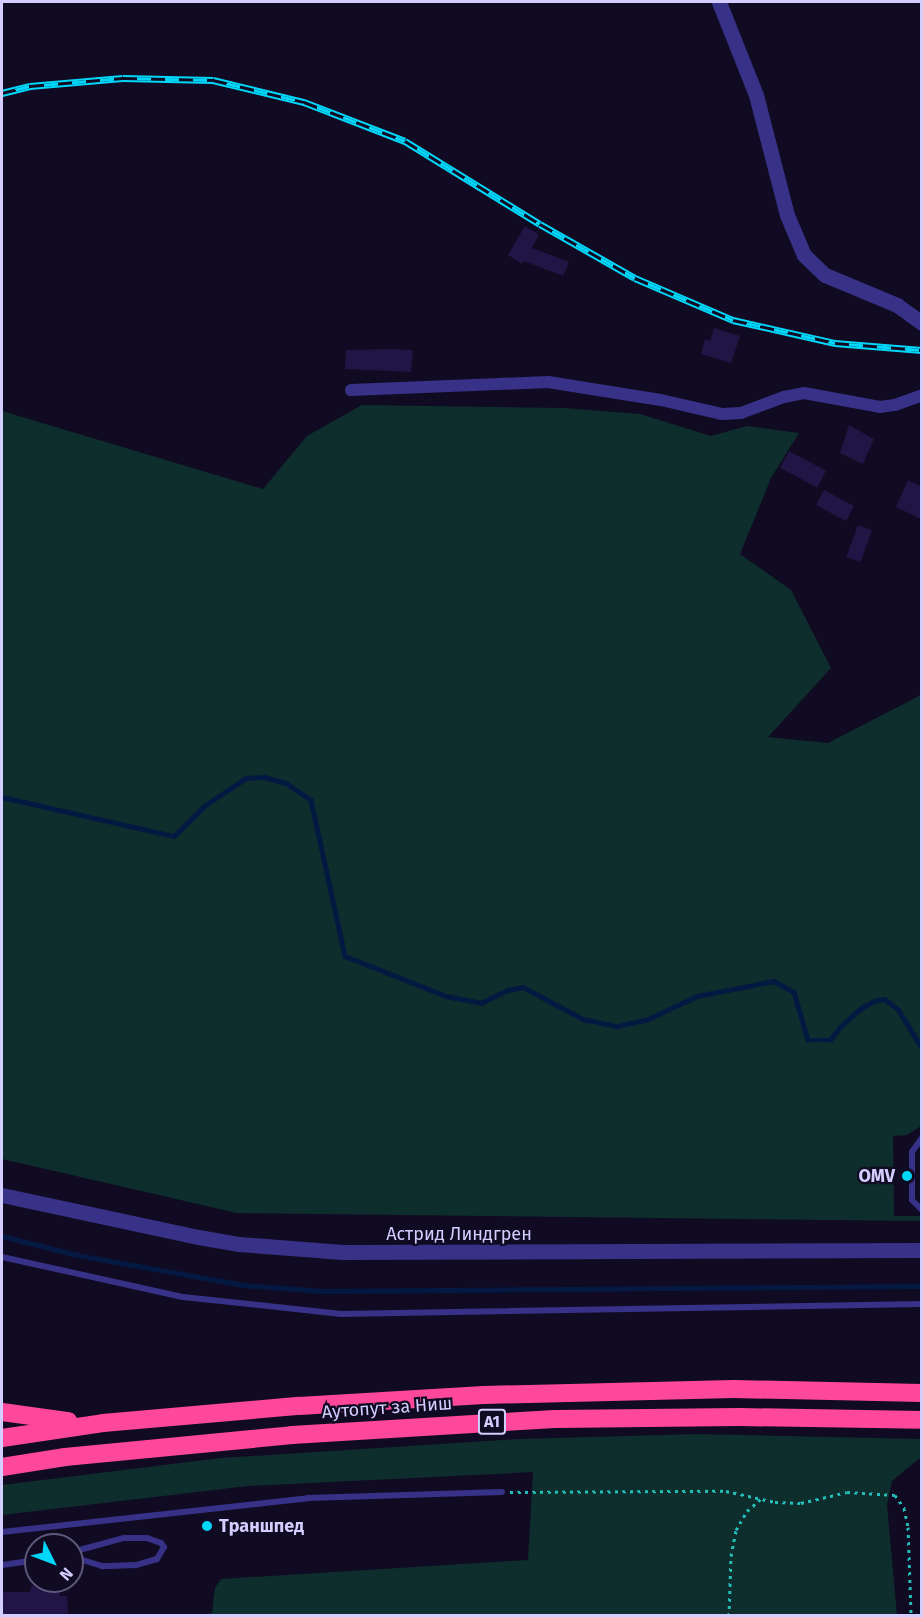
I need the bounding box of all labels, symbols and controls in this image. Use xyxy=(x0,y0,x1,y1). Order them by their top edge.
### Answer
place label: OMV xyxy=(858,1165,895,1187)
marker: OMV xyxy=(900,1169,914,1183)
street label: Астрид Линдгрен xyxy=(386,1223,532,1245)
street label: Аутопут за Ниш xyxy=(321,1393,453,1423)
road number: A1 xyxy=(477,1409,507,1435)
place label: Траншпед xyxy=(219,1515,304,1537)
marker: Траншпед xyxy=(200,1519,214,1533)
north arrow xyxy=(24,1533,84,1593)
text: N xyxy=(56,1564,77,1584)

